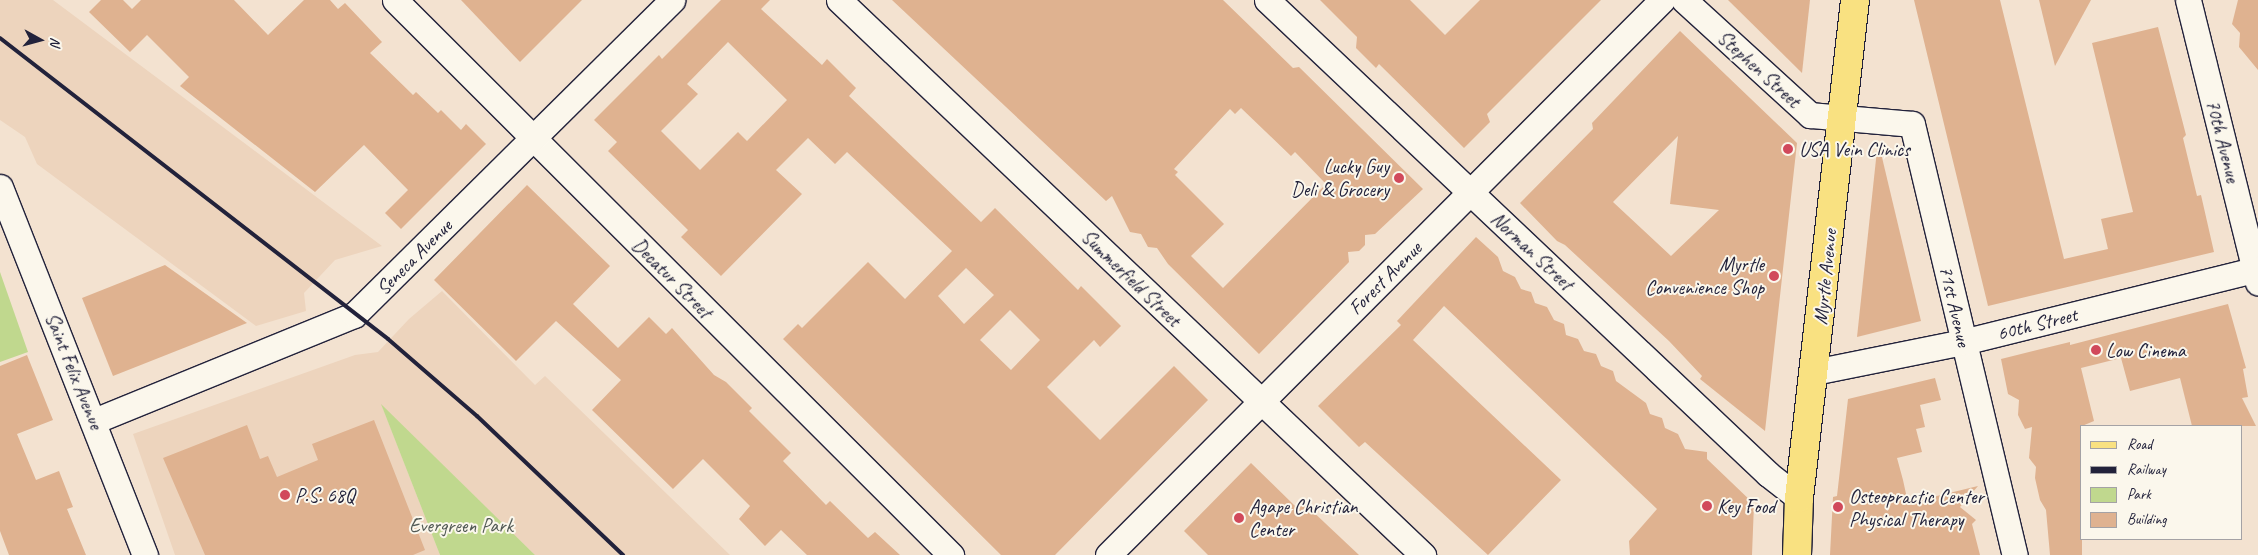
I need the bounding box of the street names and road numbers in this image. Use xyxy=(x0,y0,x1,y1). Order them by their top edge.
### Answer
street label: Stephen Street xyxy=(1712,25,1806,113)
street label: 70th Avenue xyxy=(2201,97,2245,185)
street label: Norman Street xyxy=(1486,207,1578,295)
street label: Seneca Avenue xyxy=(371,214,457,300)
street label: Summerfield Street xyxy=(1076,224,1186,332)
street label: Myrtle Avenue xyxy=(1808,228,1842,326)
street label: Decatur Street xyxy=(627,233,717,323)
street label: Forest Avenue xyxy=(1343,236,1427,320)
street label: 71st Avenue xyxy=(1934,263,1976,349)
street label: 60th Street xyxy=(1994,302,2080,346)
street label: Saint Felix Avenue xyxy=(40,310,108,432)

